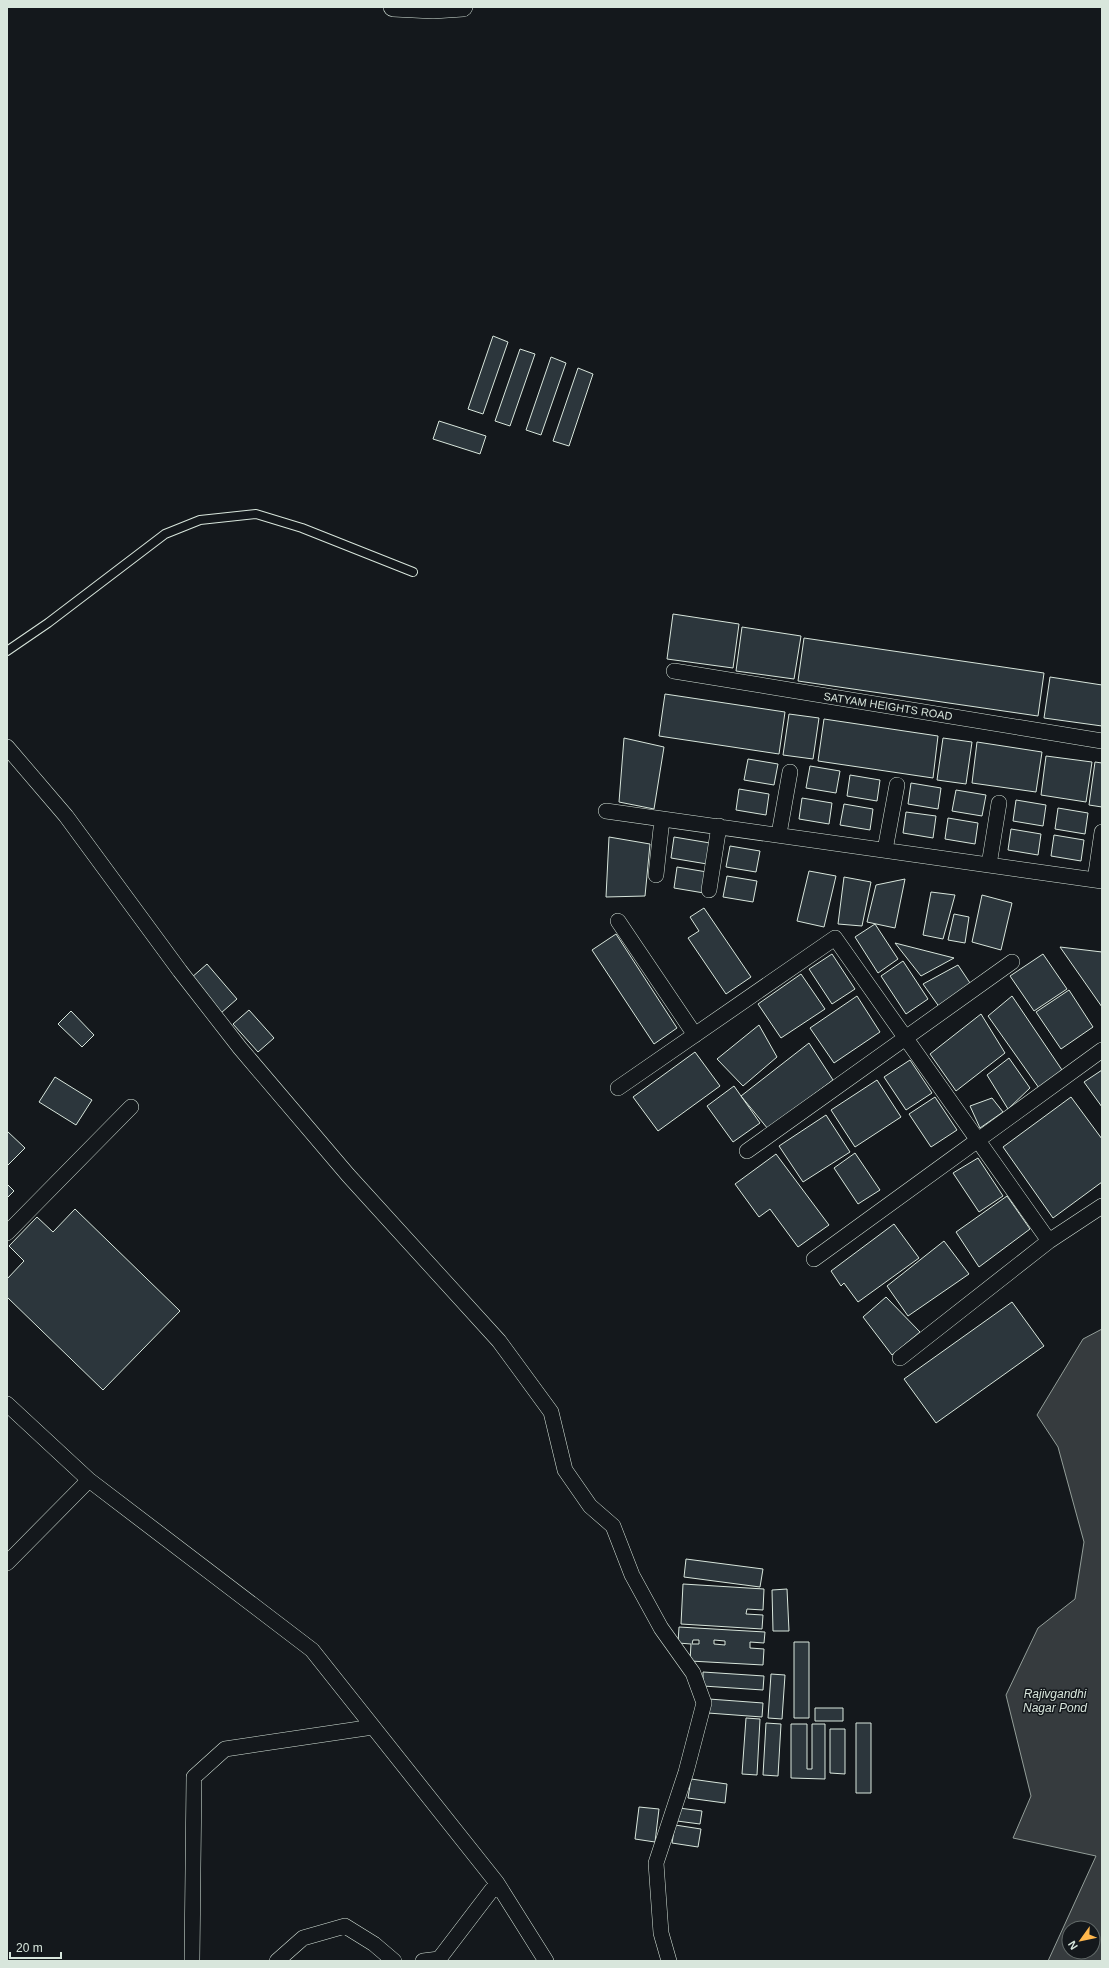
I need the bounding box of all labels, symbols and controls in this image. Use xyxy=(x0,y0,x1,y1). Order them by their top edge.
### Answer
street label: SATYAM HEIGHTS ROAD xyxy=(823,690,953,722)
water label: Rajivgandhi Nagar Pond xyxy=(1023,1687,1087,1715)
north arrow xyxy=(1061,1920,1101,1960)
scale bar xyxy=(10,1934,61,1960)
text: N xyxy=(1065,1939,1080,1952)
text: 20 m xyxy=(16,1941,43,1955)

